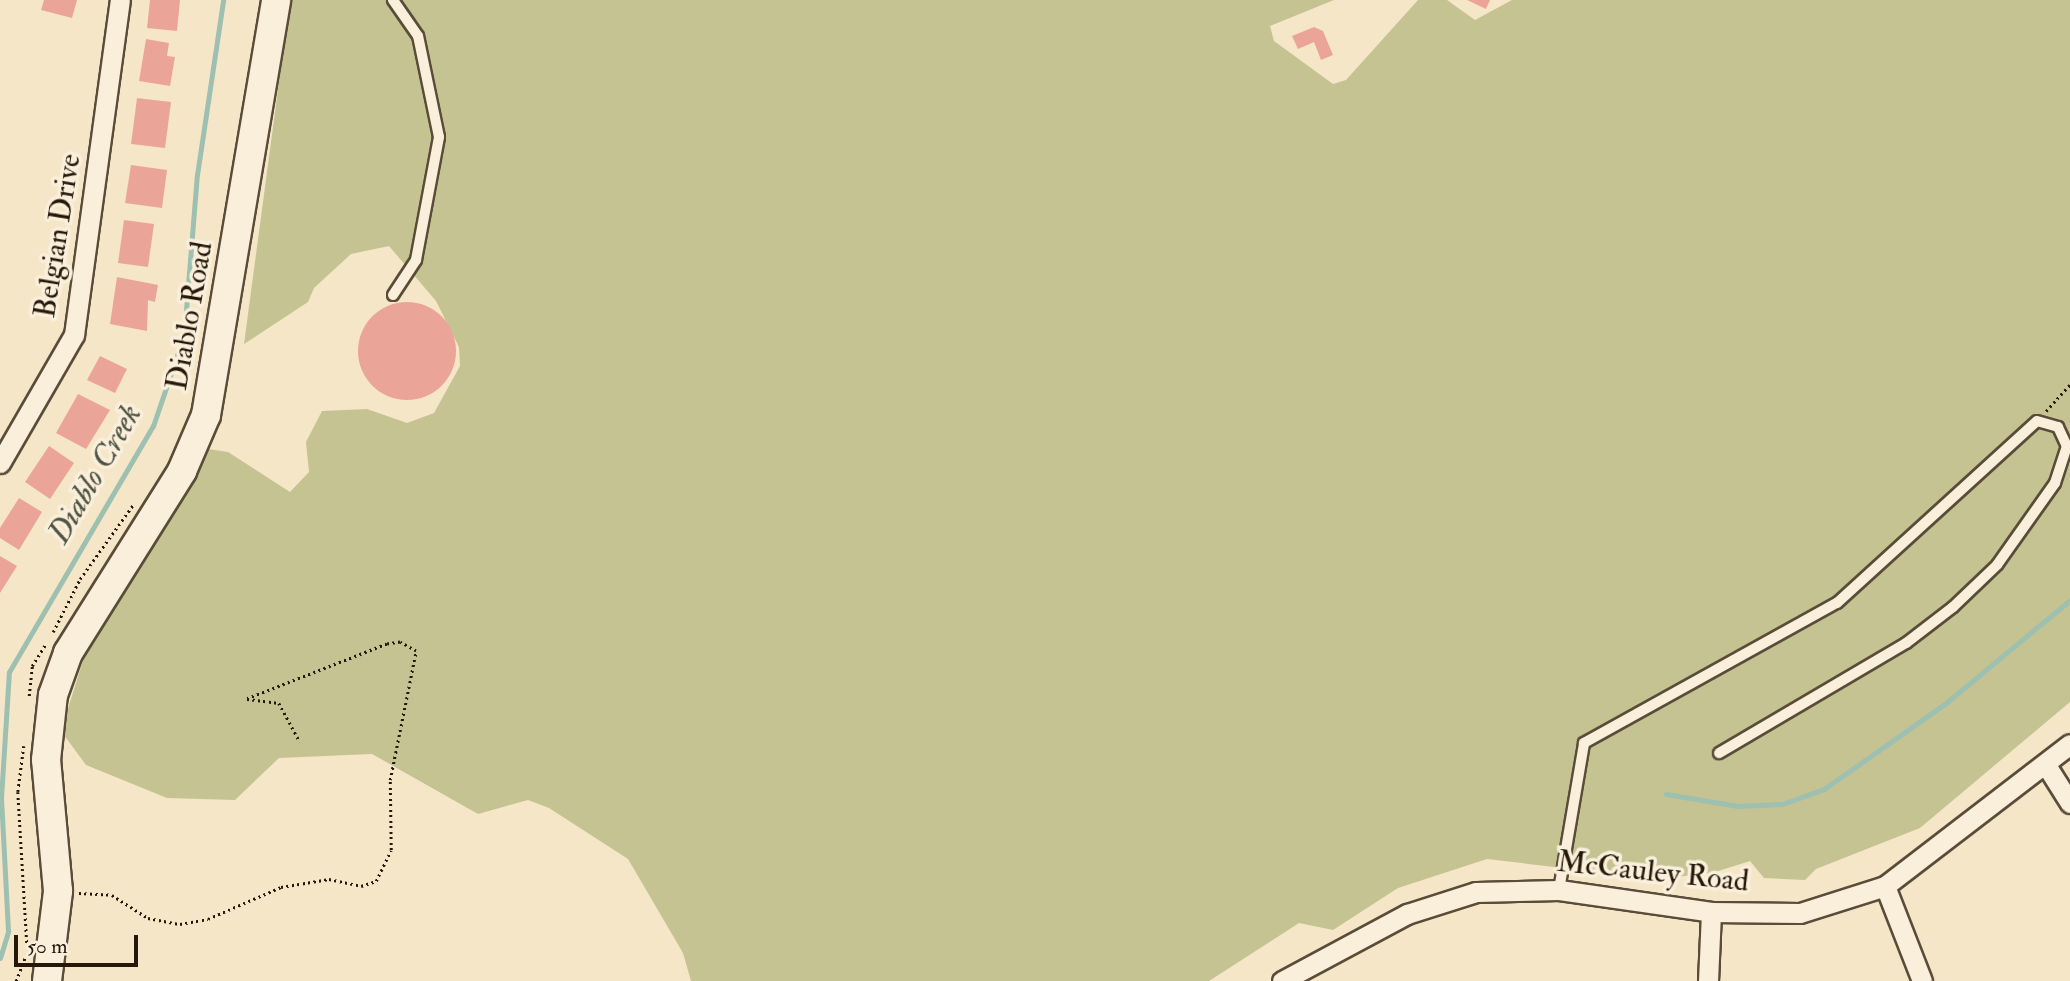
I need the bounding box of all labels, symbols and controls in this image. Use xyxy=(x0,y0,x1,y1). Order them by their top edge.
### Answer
street label: Belgian Drive xyxy=(27,151,89,321)
street label: Diablo Road xyxy=(159,239,221,393)
water label: Diablo Creek xyxy=(40,398,150,550)
street label: McCauley Road xyxy=(1555,844,1751,900)
scale bar xyxy=(18,922,142,966)
text: 50 m xyxy=(27,933,68,960)

